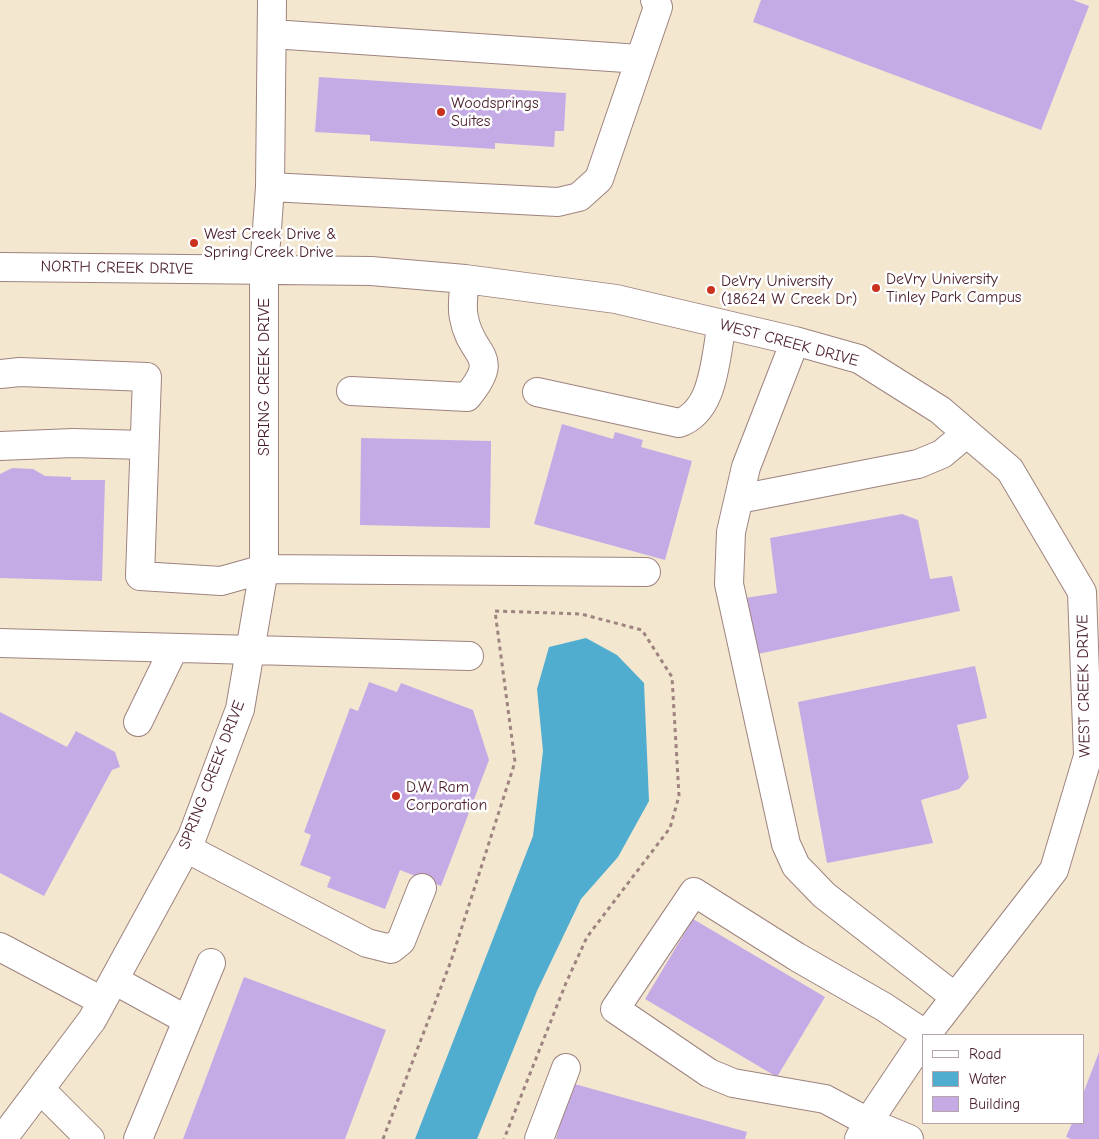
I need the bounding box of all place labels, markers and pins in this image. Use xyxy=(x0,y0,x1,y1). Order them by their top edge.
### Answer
place label: Woodsprings Suites xyxy=(451,93,539,131)
marker: Woodsprings Suites xyxy=(435,106,447,118)
place label: West Creek Drive & Spring Creek Drive xyxy=(204,224,336,262)
marker: West Creek Drive & Spring Creek Drive xyxy=(188,237,200,249)
place label: DeVry University Tinley Park Campus xyxy=(886,269,1021,307)
place label: DeVry University (18624 W Creek Dr) xyxy=(721,271,857,309)
marker: DeVry University Tinley Park Campus xyxy=(870,282,882,294)
marker: DeVry University (18624 W Creek Dr) xyxy=(705,284,717,296)
place label: D.W. Ram Corporation xyxy=(406,777,487,815)
marker: D.W. Ram Corporation xyxy=(390,790,402,802)

